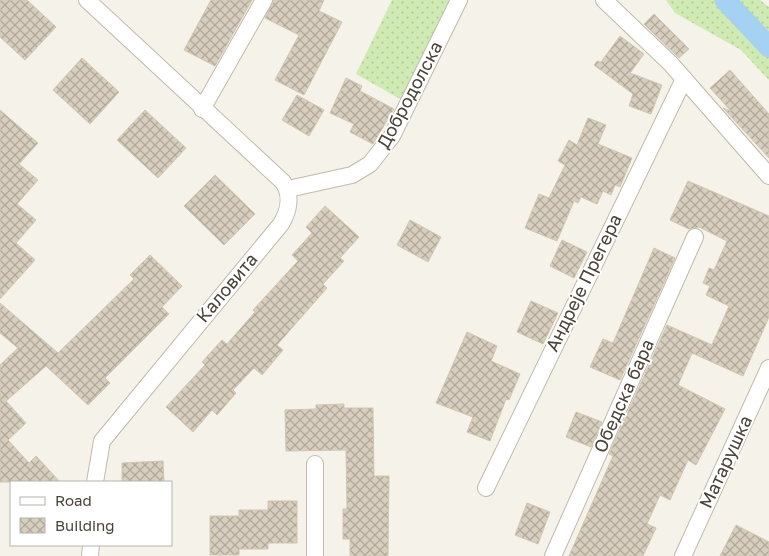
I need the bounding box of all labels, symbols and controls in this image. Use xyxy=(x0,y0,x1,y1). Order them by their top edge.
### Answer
street label: Добродолска xyxy=(372,37,447,152)
street label: Андреје Прегера xyxy=(540,210,626,355)
street label: Каловита xyxy=(191,248,262,326)
street label: Обедска бара xyxy=(588,335,658,456)
street label: Матарушка xyxy=(694,412,756,511)
legend xyxy=(10,481,172,546)
text: Road xyxy=(55,491,92,509)
text: Building xyxy=(55,516,115,534)

